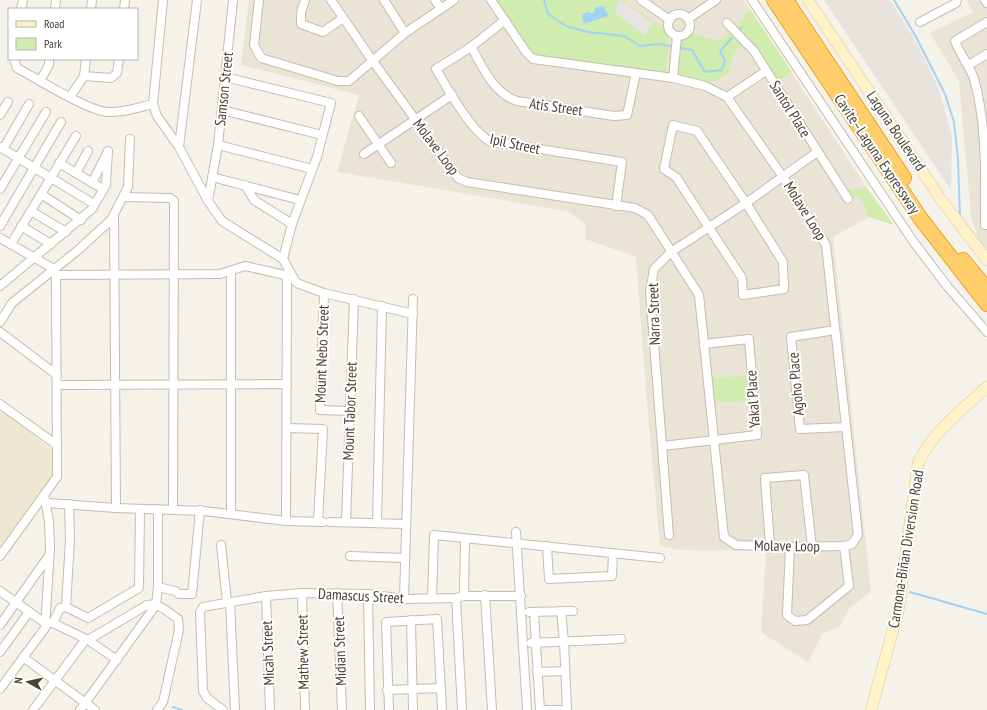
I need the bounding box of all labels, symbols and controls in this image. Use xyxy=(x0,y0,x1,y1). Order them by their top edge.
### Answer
legend xyxy=(8,8,138,60)
text: Road xyxy=(44,16,64,31)
text: Park xyxy=(44,36,62,51)
street label: Samson Street xyxy=(210,51,237,127)
street label: Santol Place xyxy=(765,77,815,141)
street label: Laguna Boulevard xyxy=(863,87,930,174)
street label: Cavite–Laguna Expressway xyxy=(830,90,925,218)
street label: Atis Street xyxy=(528,93,584,120)
street label: Molave Loop xyxy=(409,115,464,179)
street label: Ipil Street xyxy=(488,129,542,158)
street label: Molave Loop xyxy=(780,178,831,244)
street label: Narra Street xyxy=(643,282,664,346)
street label: Mount Nebo Street xyxy=(310,305,333,403)
street label: Agoho Place xyxy=(783,351,808,417)
street label: Mount Tabor Street xyxy=(338,361,361,461)
street label: Yakal Place xyxy=(741,369,764,429)
street label: Carmona-Biñan Diversion Road xyxy=(884,468,927,629)
street label: Molave Loop xyxy=(754,535,820,556)
street label: Damascus Street xyxy=(318,584,404,607)
street label: Mathew Street xyxy=(292,614,313,690)
street label: Midian Street xyxy=(329,616,350,686)
street label: Micah Street xyxy=(257,620,278,686)
north arrow xyxy=(8,662,48,702)
text: N xyxy=(11,677,25,685)

